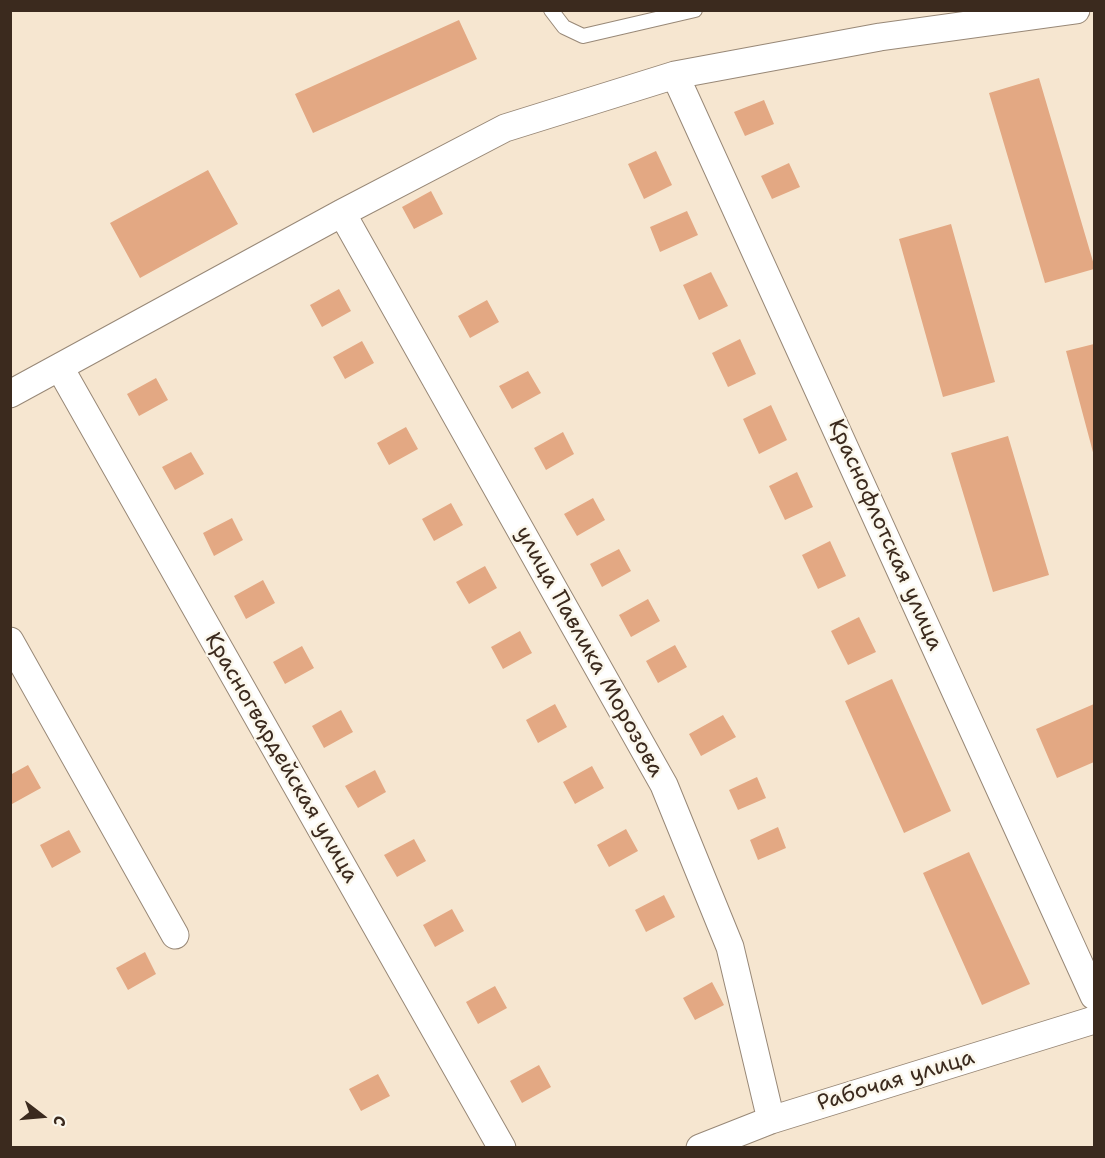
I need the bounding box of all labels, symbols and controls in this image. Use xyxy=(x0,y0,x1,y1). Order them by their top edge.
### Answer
street label: Краснофлотская улица xyxy=(822,415,948,655)
street label: улица Павлика Морозова xyxy=(509,522,669,782)
street label: Красногвардейская улица xyxy=(198,628,364,888)
street label: Рабочая улица xyxy=(814,1045,978,1117)
north arrow xyxy=(12,1086,72,1146)
text: С xyxy=(48,1113,71,1129)

